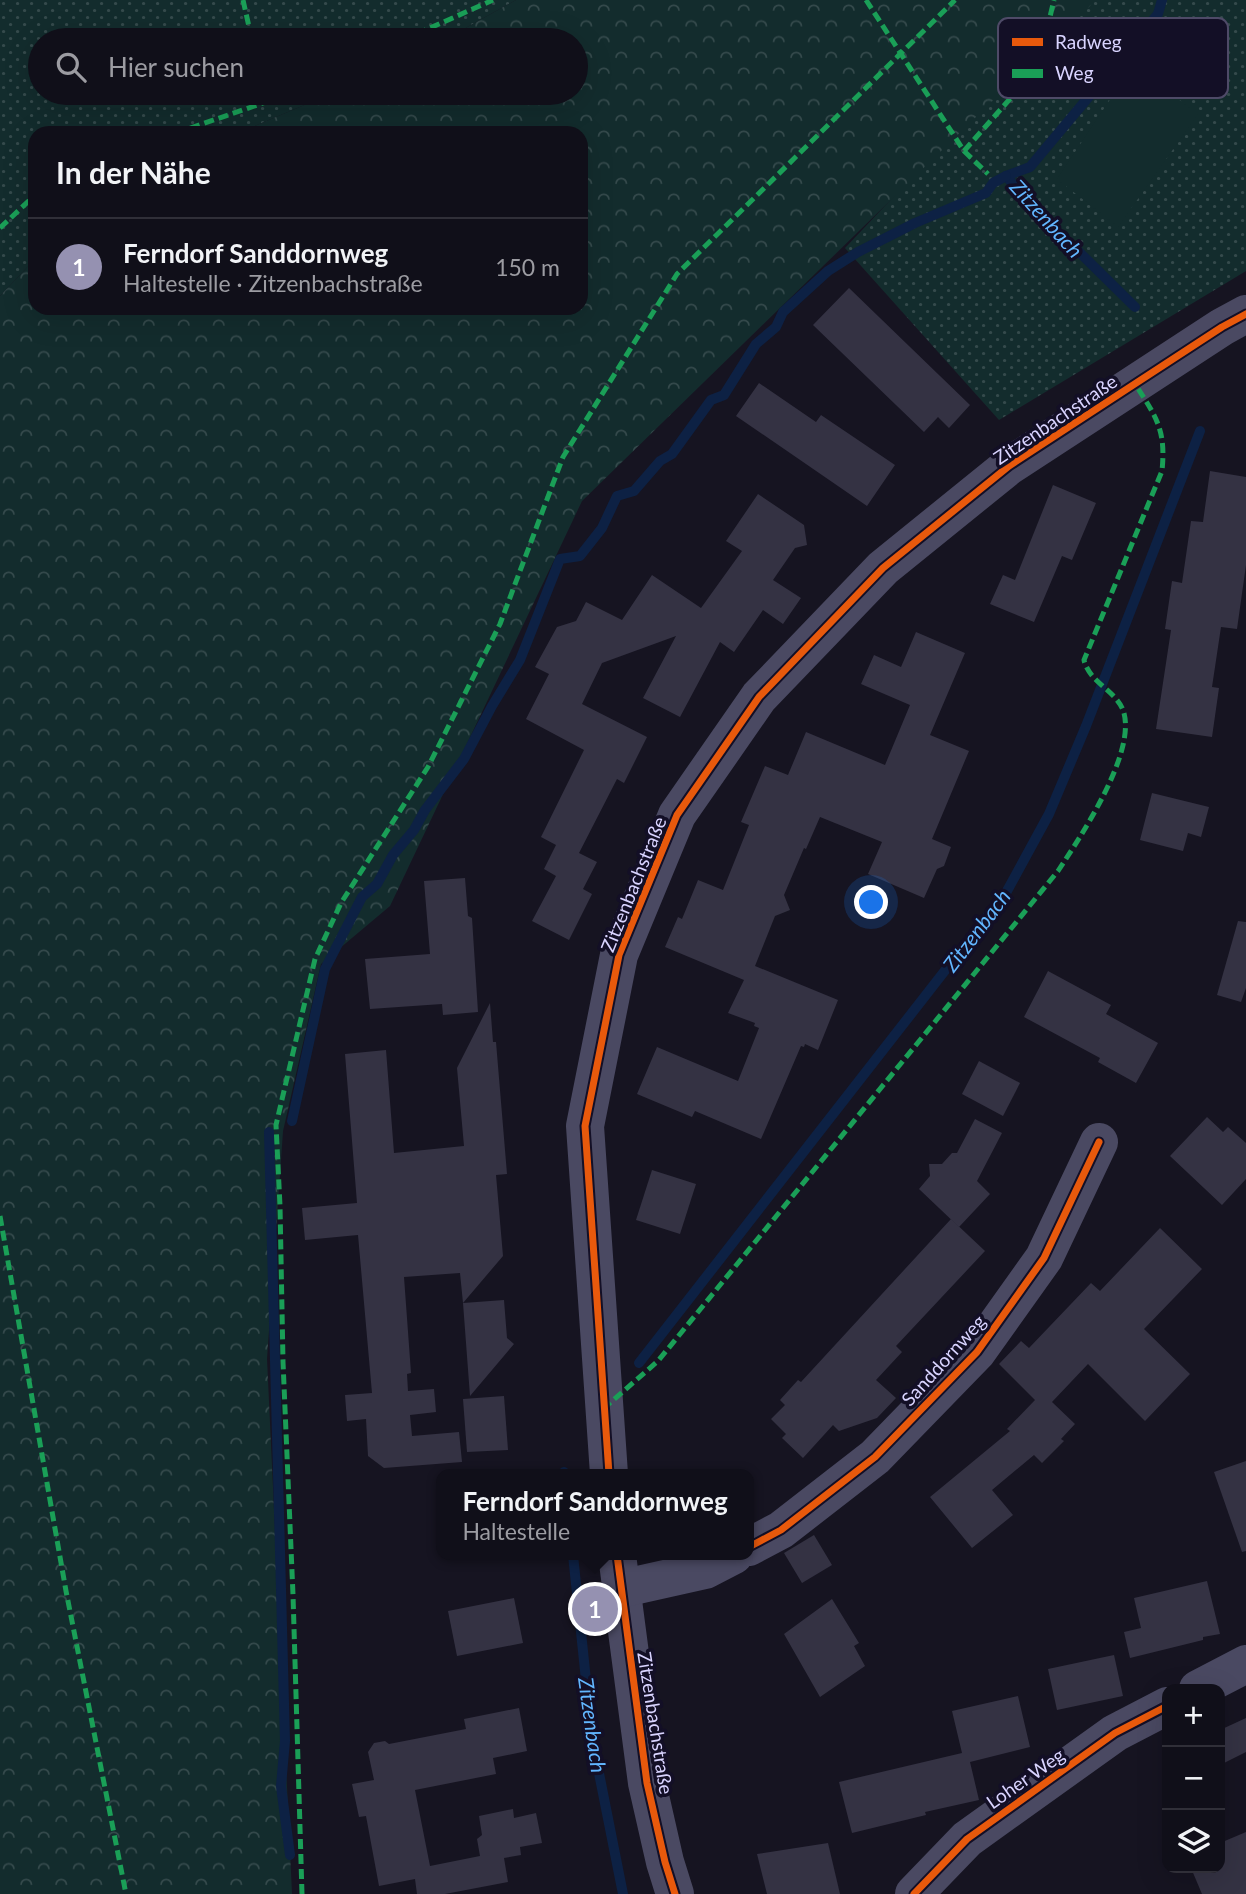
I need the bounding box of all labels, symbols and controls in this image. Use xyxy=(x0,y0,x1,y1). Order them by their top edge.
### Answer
legend xyxy=(998,18,1228,98)
search box xyxy=(28,28,588,105)
text: Radweg xyxy=(1055,30,1122,53)
icon: search xyxy=(52,48,90,86)
text: Hier suchen xyxy=(108,51,244,83)
text: Weg xyxy=(1055,61,1094,84)
text: In der Nähe xyxy=(56,154,211,190)
water label: Zitzenbach xyxy=(1005,173,1089,262)
text: Ferndorf Sanddornweg xyxy=(123,237,388,269)
text: 1 xyxy=(72,253,86,281)
text: 150 m xyxy=(495,253,560,281)
text: Haltestelle · Zitzenbachstraße xyxy=(123,269,423,297)
street label: Zitzenbachstraße xyxy=(989,369,1121,469)
street label: Zitzenbachstraße xyxy=(595,813,671,955)
water label: Zitzenbach xyxy=(936,884,1015,977)
your location xyxy=(854,885,888,919)
street label: Sanddornweg xyxy=(896,1310,990,1410)
popup xyxy=(436,1469,754,1560)
text: Ferndorf Sanddornweg xyxy=(462,1485,728,1517)
text: Haltestelle xyxy=(462,1517,570,1545)
pin: 1 xyxy=(572,1583,618,1635)
street label: Zitzenbachstraße xyxy=(633,1650,679,1796)
water label: Zitzenbach xyxy=(574,1675,612,1774)
map controls xyxy=(1162,1684,1225,1873)
button: + xyxy=(1162,1684,1225,1747)
street label: Loher Weg xyxy=(981,1743,1069,1813)
button: − xyxy=(1162,1747,1225,1810)
button: layers xyxy=(1162,1810,1225,1873)

